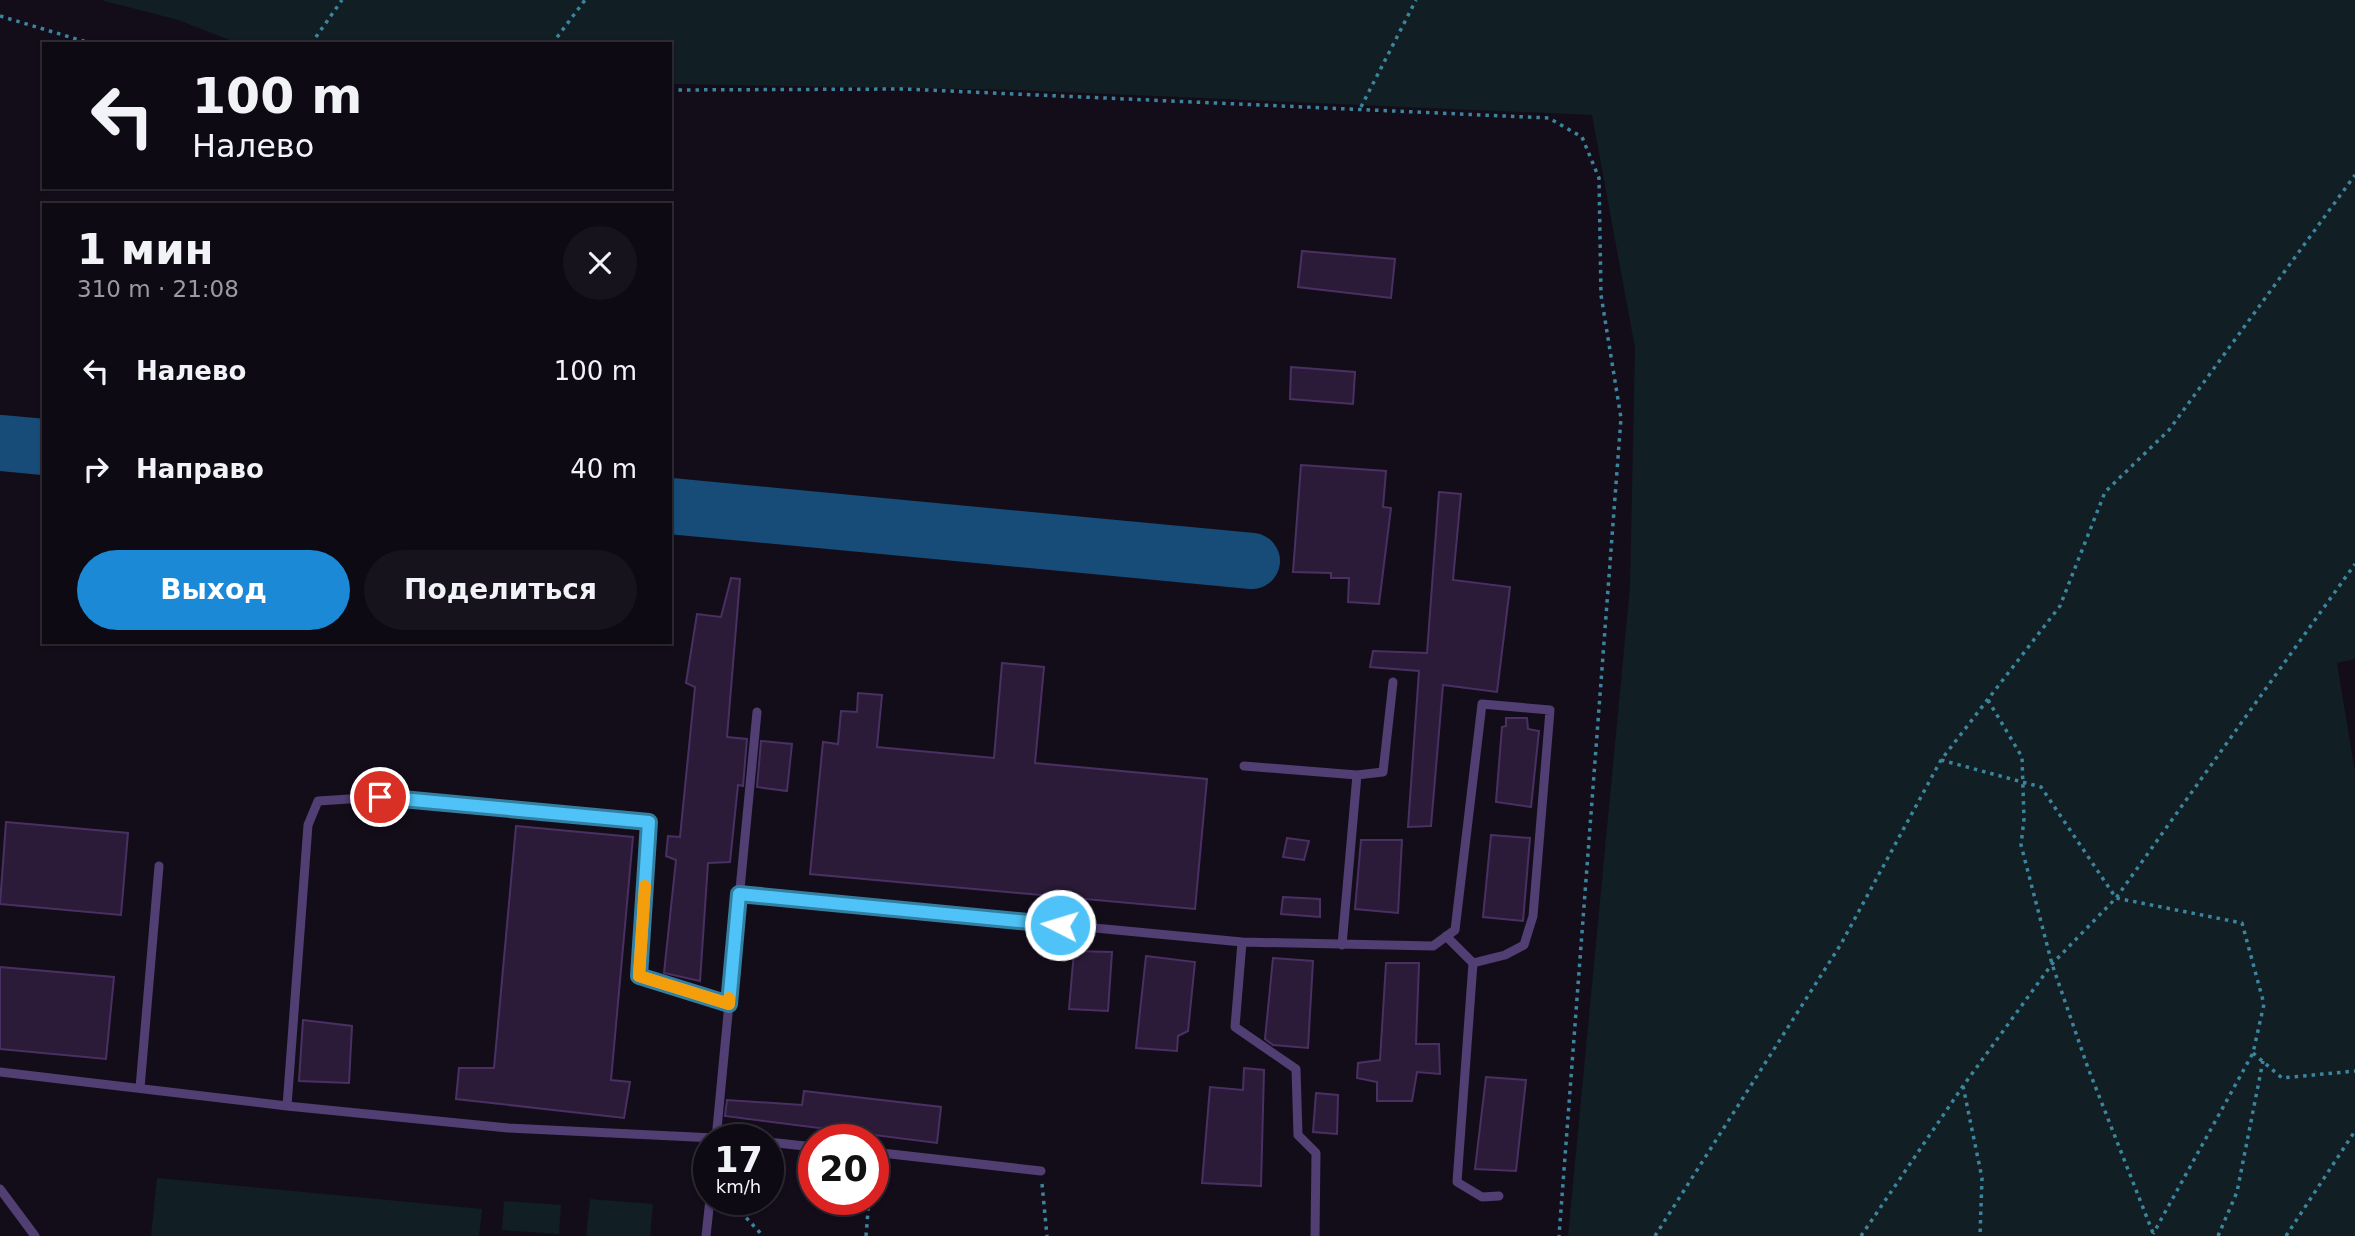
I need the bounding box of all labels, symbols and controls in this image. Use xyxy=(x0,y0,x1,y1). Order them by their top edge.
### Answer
text: 100 m xyxy=(192,68,362,125)
icon: left xyxy=(77,70,168,161)
text: Налево xyxy=(192,127,314,165)
text: 1 мин xyxy=(77,225,214,274)
button: close xyxy=(563,226,637,300)
text: 310 m · 21:08 xyxy=(77,276,239,302)
icon: left xyxy=(77,352,115,390)
text: Налево xyxy=(136,356,246,386)
text: 100 m xyxy=(554,356,637,386)
icon: right xyxy=(77,450,115,488)
text: Направо xyxy=(136,454,264,484)
text: 40 m xyxy=(570,454,637,484)
button: Выход xyxy=(77,550,350,630)
button: Поделиться xyxy=(364,550,637,630)
pin xyxy=(350,767,410,827)
icon: arrive xyxy=(361,778,399,816)
position arrow xyxy=(1023,888,1097,962)
speed limit sign: 20 xyxy=(798,1124,889,1215)
text: 17 xyxy=(714,1140,763,1180)
text: km/h xyxy=(716,1176,761,1197)

